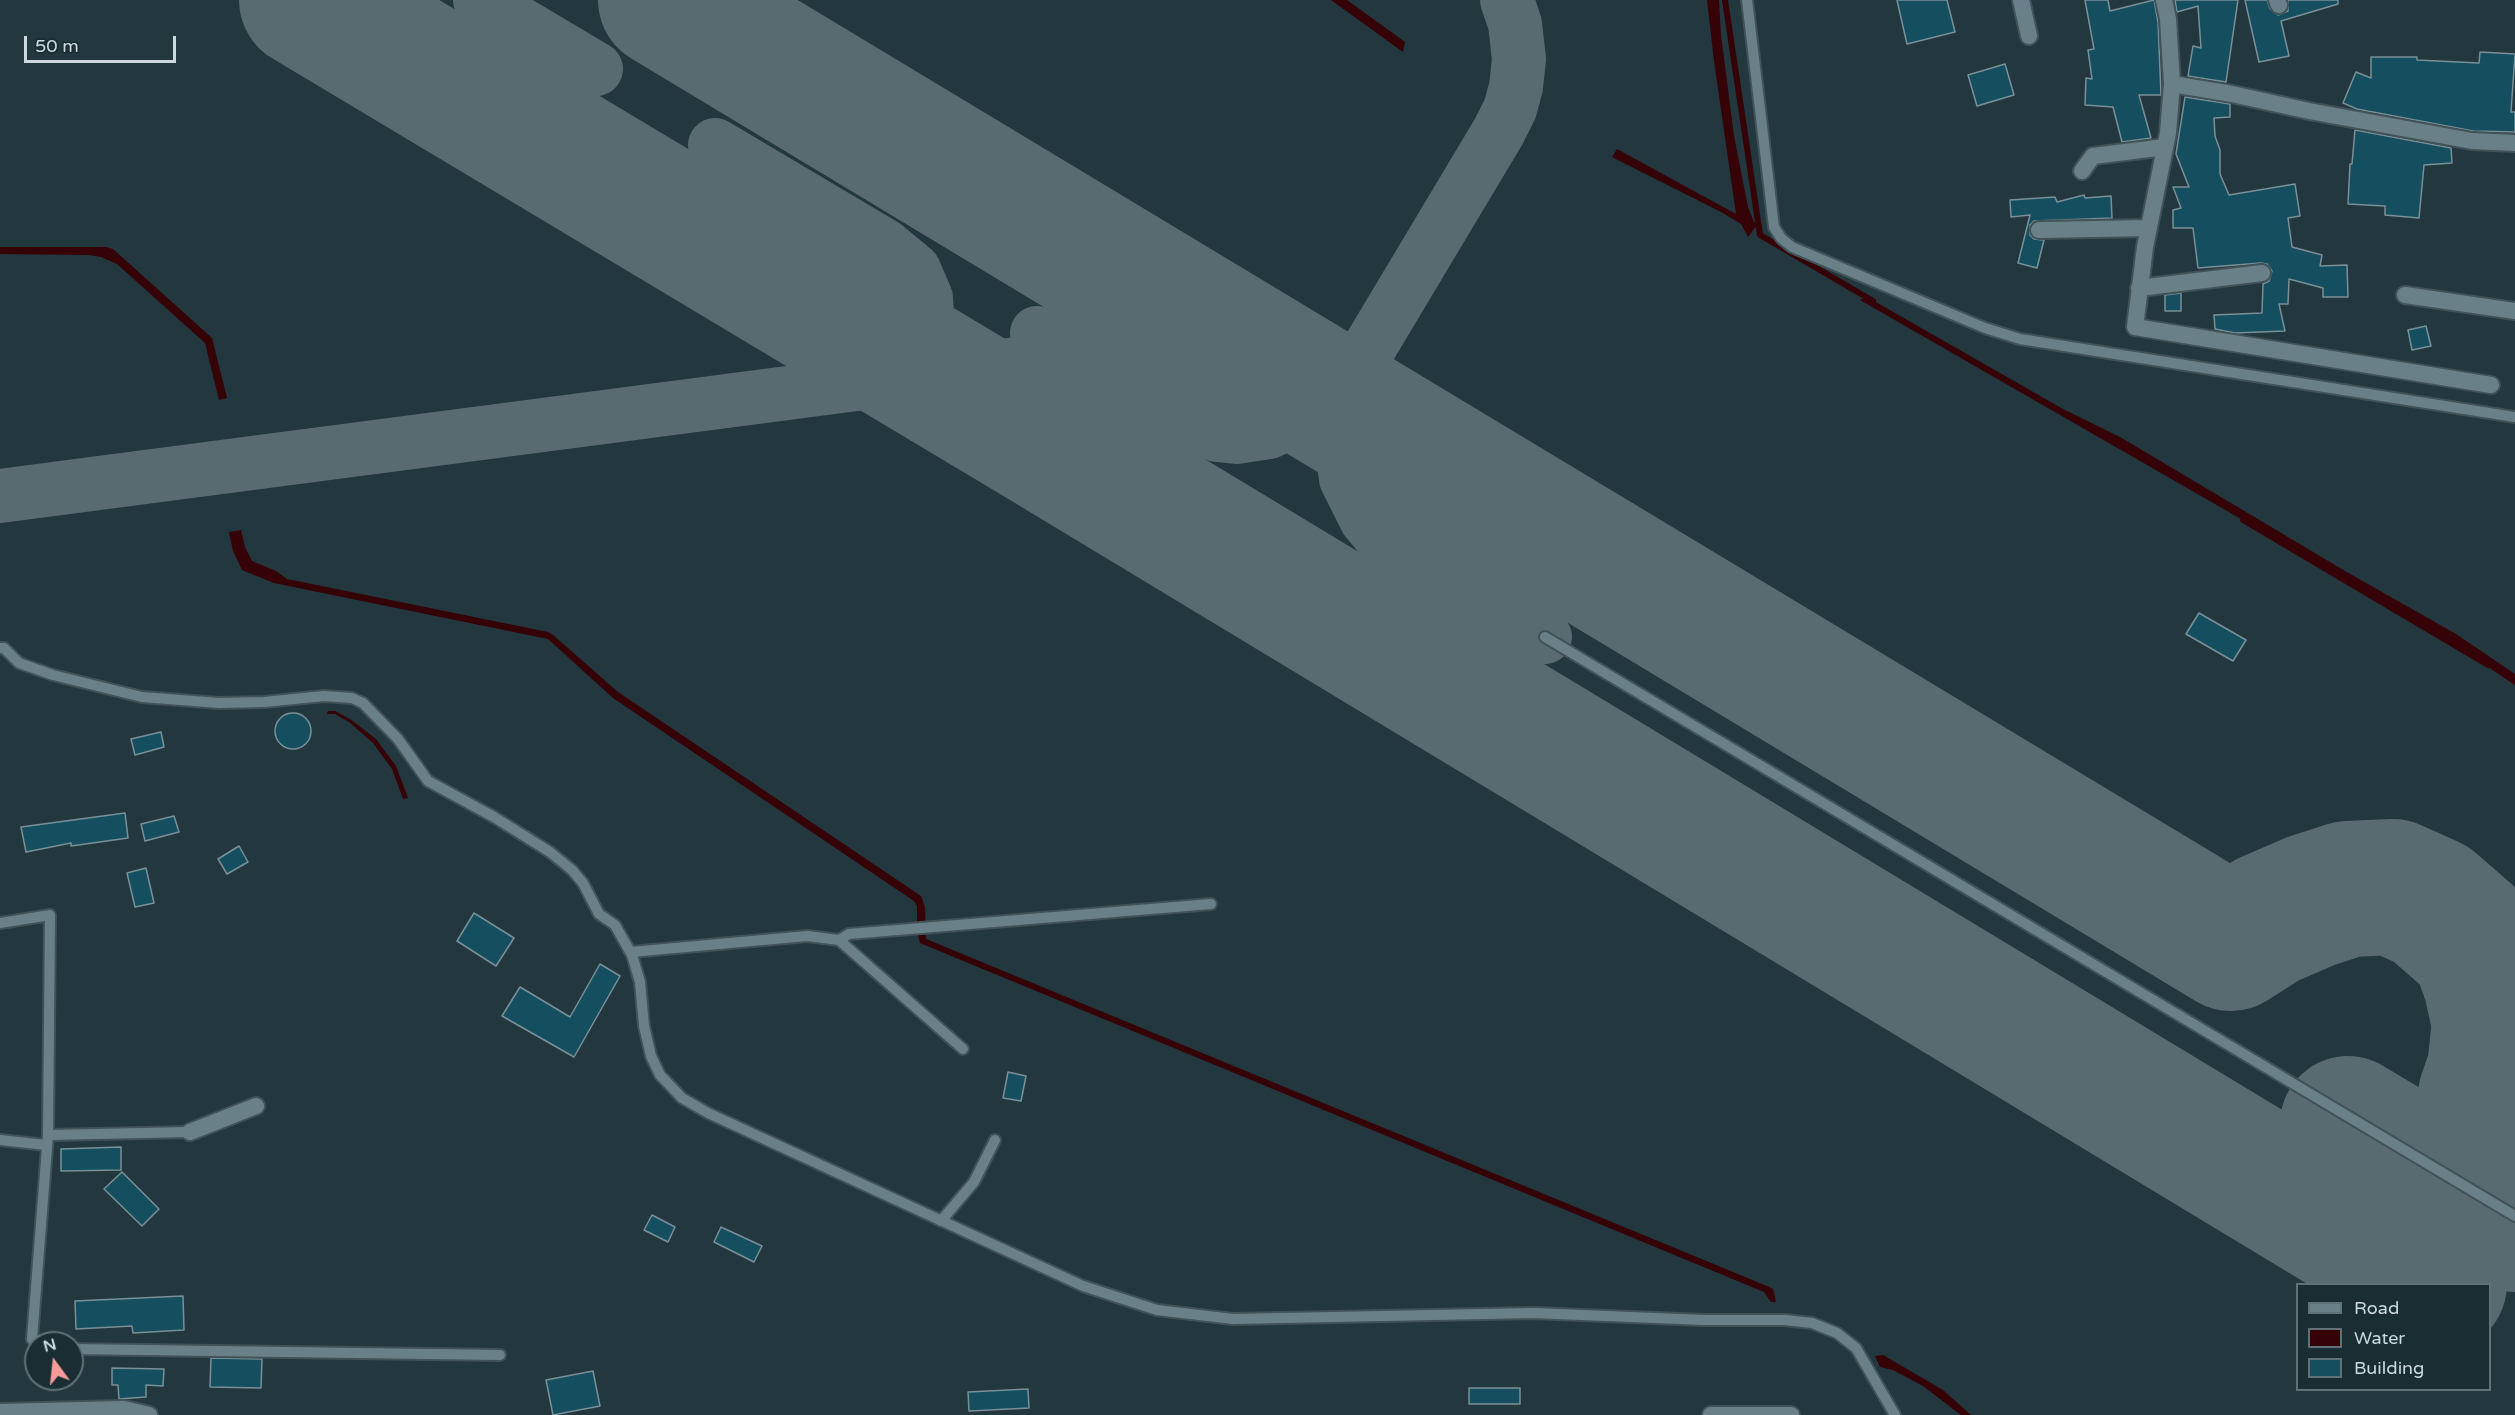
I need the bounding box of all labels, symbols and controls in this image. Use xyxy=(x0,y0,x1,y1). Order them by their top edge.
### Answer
scale bar xyxy=(27,24,178,62)
text: 50 m xyxy=(35,35,79,57)
legend xyxy=(2296,1283,2491,1391)
text: Road xyxy=(2354,1297,2399,1319)
text: Water xyxy=(2354,1327,2405,1349)
north arrow xyxy=(24,1331,84,1391)
text: N xyxy=(41,1334,59,1357)
text: Building xyxy=(2354,1357,2424,1379)

